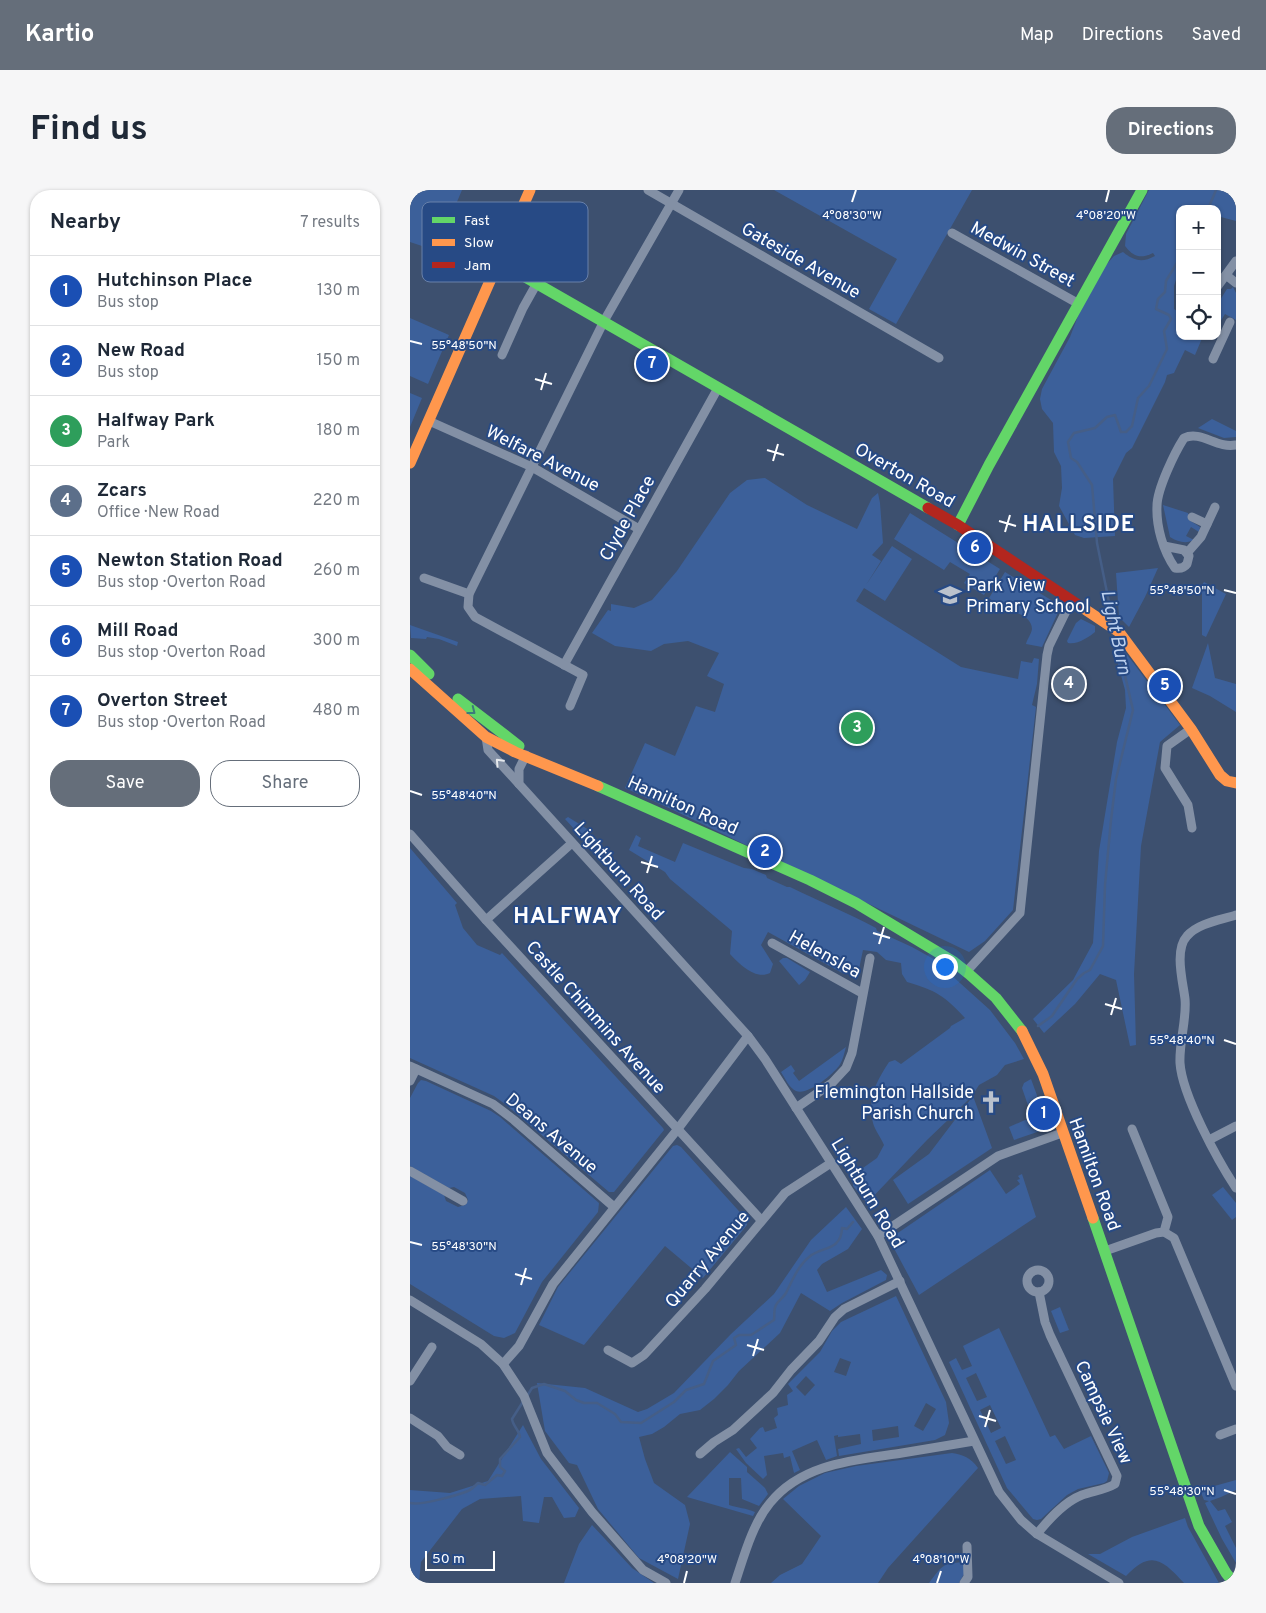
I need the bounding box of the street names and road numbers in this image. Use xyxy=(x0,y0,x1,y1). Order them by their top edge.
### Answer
street label: Medwin Street xyxy=(966,217,1079,293)
street label: Gateside Avenue xyxy=(736,218,864,305)
street label: Welfare Avenue xyxy=(482,421,603,498)
street label: Overton Road xyxy=(850,438,958,514)
street label: Clyde Place xyxy=(595,472,661,566)
street label: Hamilton Road xyxy=(623,772,741,841)
street label: Lightburn Road xyxy=(568,818,668,926)
street label: Helenslea xyxy=(784,926,865,985)
street label: Castle Chimmins Avenue xyxy=(520,937,670,1099)
street label: Deans Avenue xyxy=(500,1089,602,1179)
street label: Hamilton Road xyxy=(1062,1115,1125,1234)
street label: Lightburn Road xyxy=(825,1135,909,1253)
street label: Quarry Avenue xyxy=(661,1206,756,1313)
street label: Campsie View xyxy=(1069,1357,1137,1468)

